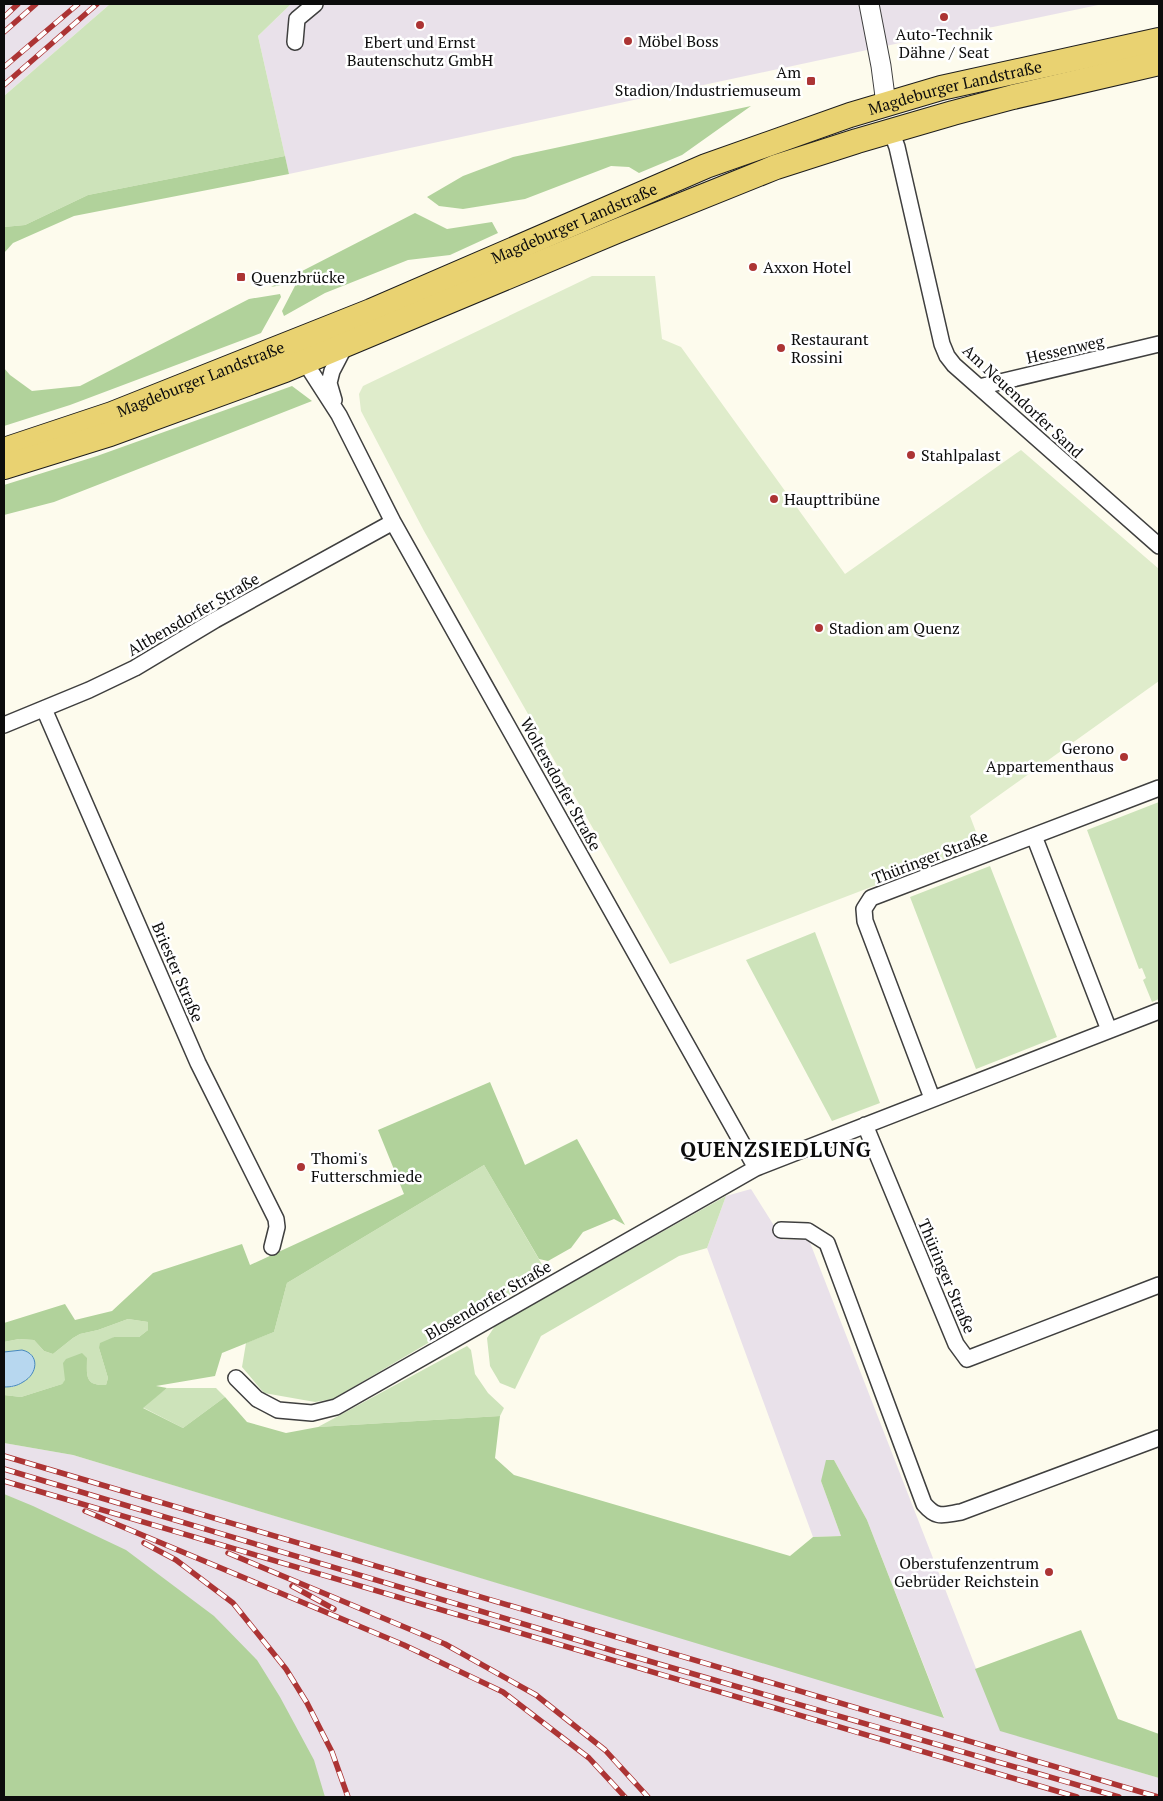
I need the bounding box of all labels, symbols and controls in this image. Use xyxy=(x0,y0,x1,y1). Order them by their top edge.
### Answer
marker: Auto-Technik Dähne / Seat xyxy=(938,11,950,23)
marker: Ebert und Ernst Bautenschutz GmbH xyxy=(414,19,426,31)
place label: Auto-Technik Dähne / Seat xyxy=(895,23,993,63)
place label: Möbel Boss xyxy=(638,30,719,52)
place label: Ebert und Ernst Bautenschutz GmbH xyxy=(347,31,494,71)
marker: Möbel Boss xyxy=(622,35,634,47)
street label: Magdeburger Landstraße xyxy=(865,55,1044,120)
place label: Am Stadion/Industriemuseum xyxy=(615,61,801,101)
marker: Am Stadion/Industriemuseum xyxy=(805,75,817,87)
street label: Magdeburger Landstraße xyxy=(488,177,661,269)
place label: Axxon Hotel xyxy=(763,256,852,278)
marker: Axxon Hotel xyxy=(747,261,759,273)
place label: Quenzbrücke xyxy=(251,266,345,288)
marker: Quenzbrücke xyxy=(235,271,247,283)
place label: Restaurant Rossini xyxy=(791,328,869,368)
street label: Hessenweg xyxy=(1024,329,1107,369)
street label: Magdeburger Landstraße xyxy=(113,336,287,422)
street label: Am Neuendorfer Sand xyxy=(958,339,1088,463)
marker: Restaurant Rossini xyxy=(775,342,787,354)
place label: Stahlpalast xyxy=(921,444,1001,466)
marker: Stahlpalast xyxy=(905,449,917,461)
place label: Haupttribüne xyxy=(784,488,880,510)
marker: Haupttribüne xyxy=(768,493,780,505)
street label: Altbensdorfer Straße xyxy=(123,567,263,661)
place label: Stadion am Quenz xyxy=(829,617,960,639)
marker: Stadion am Quenz xyxy=(813,622,825,634)
street label: Woltersdorfer Straße xyxy=(515,714,607,854)
place label: Gerono Appartementhaus xyxy=(986,737,1114,777)
marker: Gerono Appartementhaus xyxy=(1118,751,1130,763)
street label: Thüringer Straße xyxy=(869,825,991,889)
street label: Briester Straße xyxy=(147,919,209,1025)
district label: QUENZSIEDLUNG xyxy=(680,1135,872,1163)
place label: Thomi's Futterschmiede xyxy=(311,1147,422,1187)
marker: Thomi's Futterschmiede xyxy=(295,1161,307,1173)
street label: Thüringer Straße xyxy=(913,1215,981,1337)
street label: Blosendorfer Straße xyxy=(421,1255,555,1345)
place label: Oberstufenzentrum Gebrüder Reichstein xyxy=(894,1552,1039,1592)
marker: Oberstufenzentrum Gebrüder Reichstein xyxy=(1043,1566,1055,1578)

